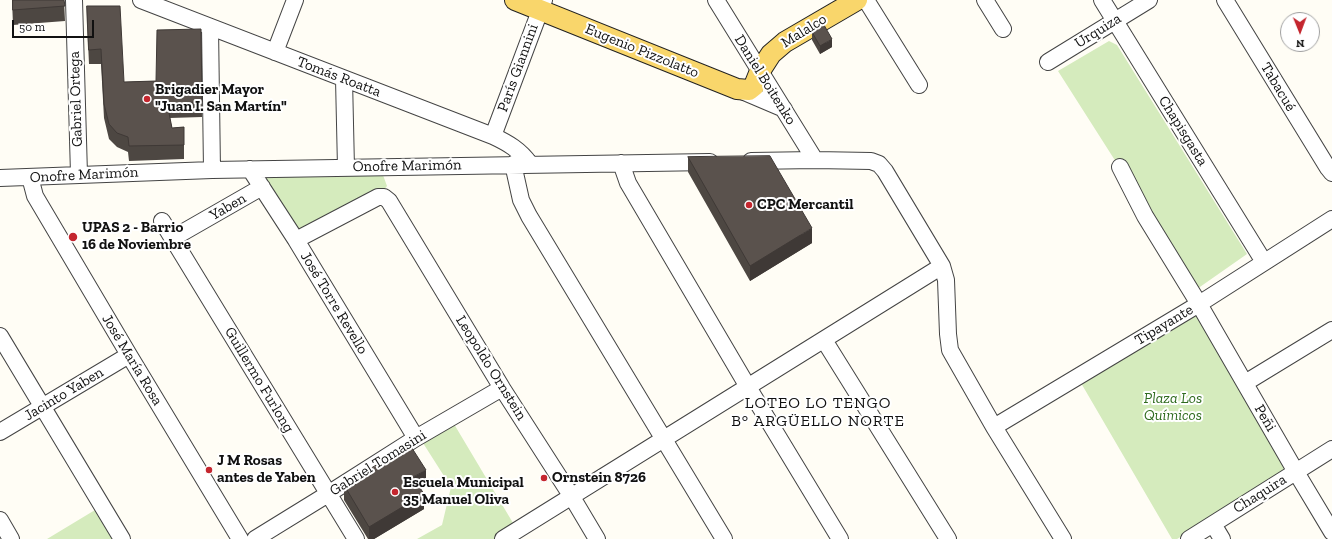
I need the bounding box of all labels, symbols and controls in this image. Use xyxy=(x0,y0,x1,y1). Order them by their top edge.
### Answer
street label: Malalco xyxy=(778,10,830,52)
street label: Urquiza xyxy=(1071,10,1125,52)
scale bar xyxy=(14,12,96,38)
north arrow xyxy=(1280,12,1320,52)
text: 50 m xyxy=(19,20,45,34)
street label: Eugenio Pizzolatto xyxy=(583,20,701,82)
street label: París Giannini xyxy=(494,22,542,114)
street label: Daniel Boitenko xyxy=(730,32,800,128)
text: N xyxy=(1296,37,1305,50)
street label: Gabriel Ortega xyxy=(65,51,87,147)
street label: Tomás Roatta xyxy=(294,53,384,101)
street label: Tabacué xyxy=(1256,59,1300,115)
place label: Brigadier Mayor "Juan I. San Martín" xyxy=(155,81,287,116)
street label: Chapisgasta xyxy=(1154,93,1212,169)
marker: Brigadier Mayor "Juan I. San Martín" xyxy=(142,94,152,104)
street label: Onofre Marimón xyxy=(352,156,462,176)
street label: Onofre Marimón xyxy=(29,163,139,187)
street label: Yaben xyxy=(207,189,249,225)
place label: CPC Mercantil xyxy=(757,196,853,214)
marker: CPC Mercantil xyxy=(744,200,754,210)
place label: UPAS 2 - Barrio 16 de Noviembre xyxy=(82,219,191,254)
marker: UPAS 2 - Barrio 16 de Noviembre xyxy=(67,231,79,243)
street label: José Torre Revello xyxy=(296,249,372,357)
street label: Tipayante xyxy=(1132,301,1196,349)
street label: José María Rosa xyxy=(98,311,166,409)
street label: Leopoldo Ornstein xyxy=(452,312,530,424)
street label: Guillermo Furlong xyxy=(220,324,298,436)
street label: Jacinto Yaben xyxy=(21,363,107,425)
park label: Plaza Los Químicos xyxy=(1144,390,1202,425)
district label: LOTEO LO TENGO B° ARGÜELLO NORTE xyxy=(731,393,905,431)
street label: Peñi xyxy=(1250,401,1280,435)
street label: Gabriel Tomasini xyxy=(326,426,430,500)
place label: J M Rosas antes de Yaben xyxy=(217,452,316,487)
marker: J M Rosas antes de Yaben xyxy=(204,465,214,475)
place label: Ornstein 8726 xyxy=(552,469,646,487)
street label: Chaquira xyxy=(1230,471,1290,517)
marker: Ornstein 8726 xyxy=(539,473,549,483)
place label: Escuela Municipal 35 Manuel Oliva xyxy=(403,474,524,509)
marker: Escuela Municipal 35 Manuel Oliva xyxy=(390,487,400,497)

